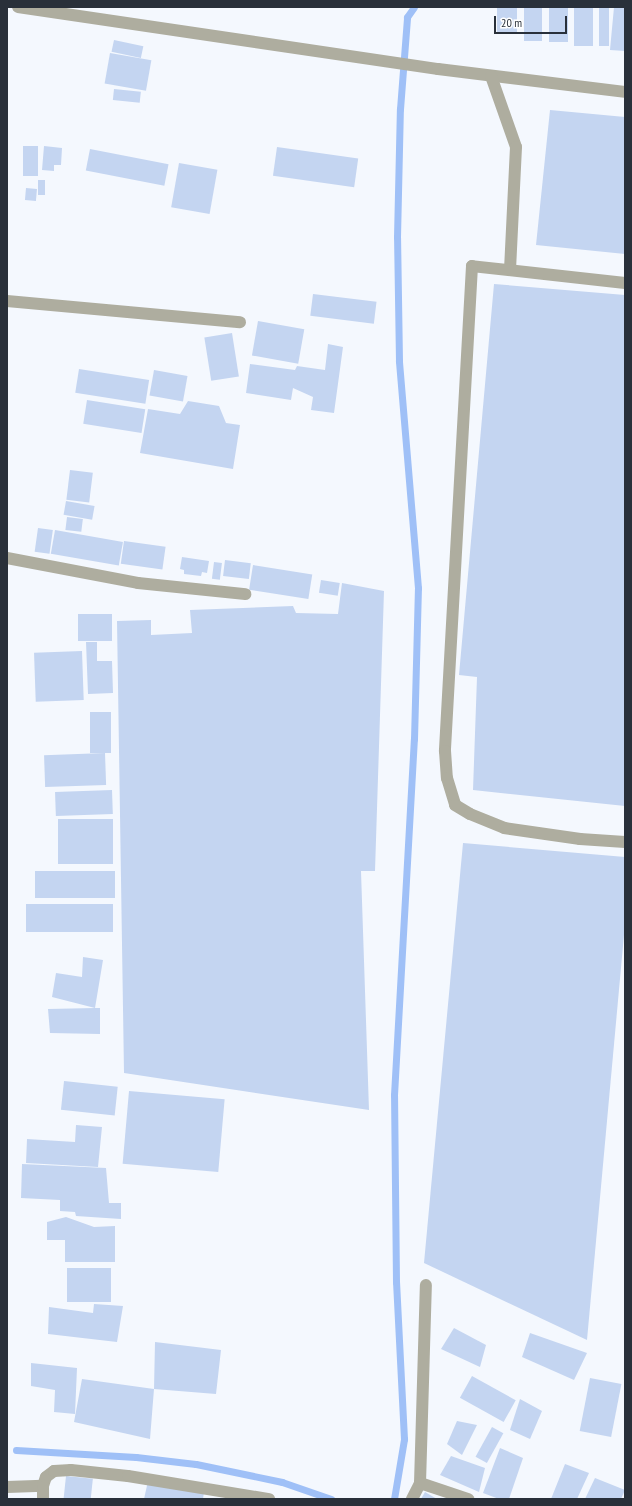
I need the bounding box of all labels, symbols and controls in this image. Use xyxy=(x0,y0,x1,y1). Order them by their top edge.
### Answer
scale bar xyxy=(496,8,569,34)
text: 20 m xyxy=(501,15,522,30)

